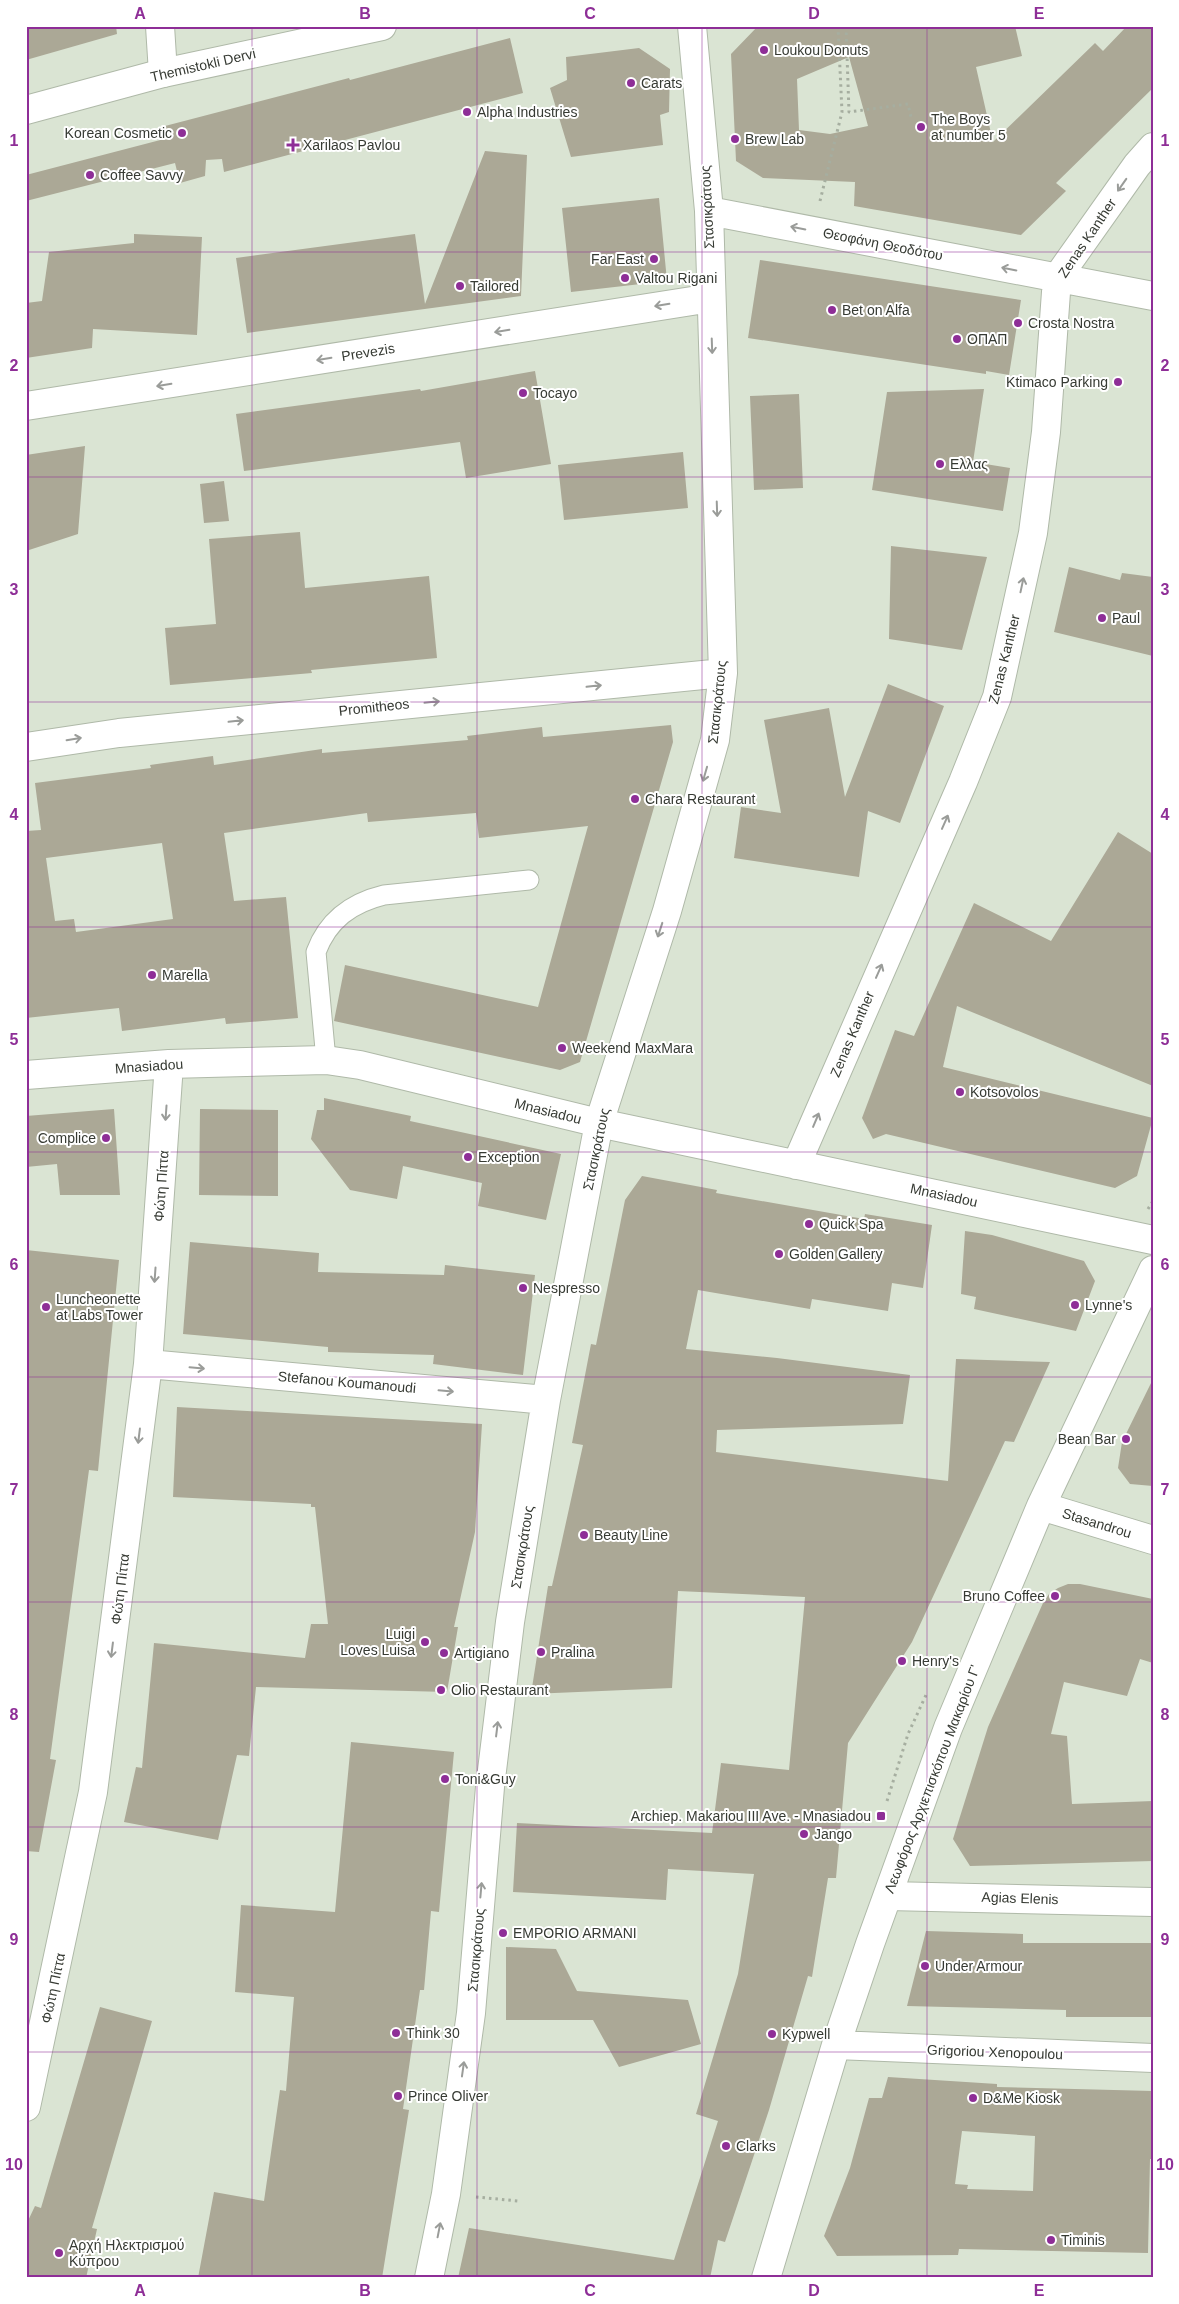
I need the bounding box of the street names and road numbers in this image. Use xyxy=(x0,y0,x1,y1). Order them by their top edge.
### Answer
street label: Themistokli Dervi xyxy=(149,45,257,85)
street label: Στασικράτους xyxy=(697,165,717,249)
street label: Zenas Kanther xyxy=(1055,195,1119,281)
street label: Θεοφάνη Θεοδότου xyxy=(822,225,944,263)
street label: Prevezis xyxy=(340,340,396,364)
street label: Zenas Kanther xyxy=(985,612,1023,705)
street label: Στασικράτους xyxy=(705,659,729,744)
street label: Promitheos xyxy=(338,695,410,719)
street label: Zenas Kanther xyxy=(827,988,877,1079)
street label: Mnasiadou xyxy=(114,1056,184,1076)
street label: Mnasiadou xyxy=(513,1095,583,1127)
street label: Στασικράτους xyxy=(579,1106,613,1192)
street label: Φώτη Πίττα xyxy=(151,1150,171,1222)
street label: Mnasiadou xyxy=(909,1180,979,1210)
street label: Stefanou Koumanoudi xyxy=(277,1368,417,1396)
street label: Στασικράτους xyxy=(508,1504,536,1590)
street label: Stasandrou xyxy=(1060,1505,1134,1541)
street label: Φώτη Πίττα xyxy=(108,1553,132,1625)
street label: Λεωφόρος Αρχιεπισκόπου Μακαρίου Γ' xyxy=(881,1663,983,1895)
street label: Agias Elenis xyxy=(981,1889,1059,1907)
street label: Στασικράτους xyxy=(464,1907,488,1992)
street label: Φώτη Πίττα xyxy=(38,1951,68,2025)
street label: Grigoriou Xenopoulou xyxy=(927,2042,1063,2062)

